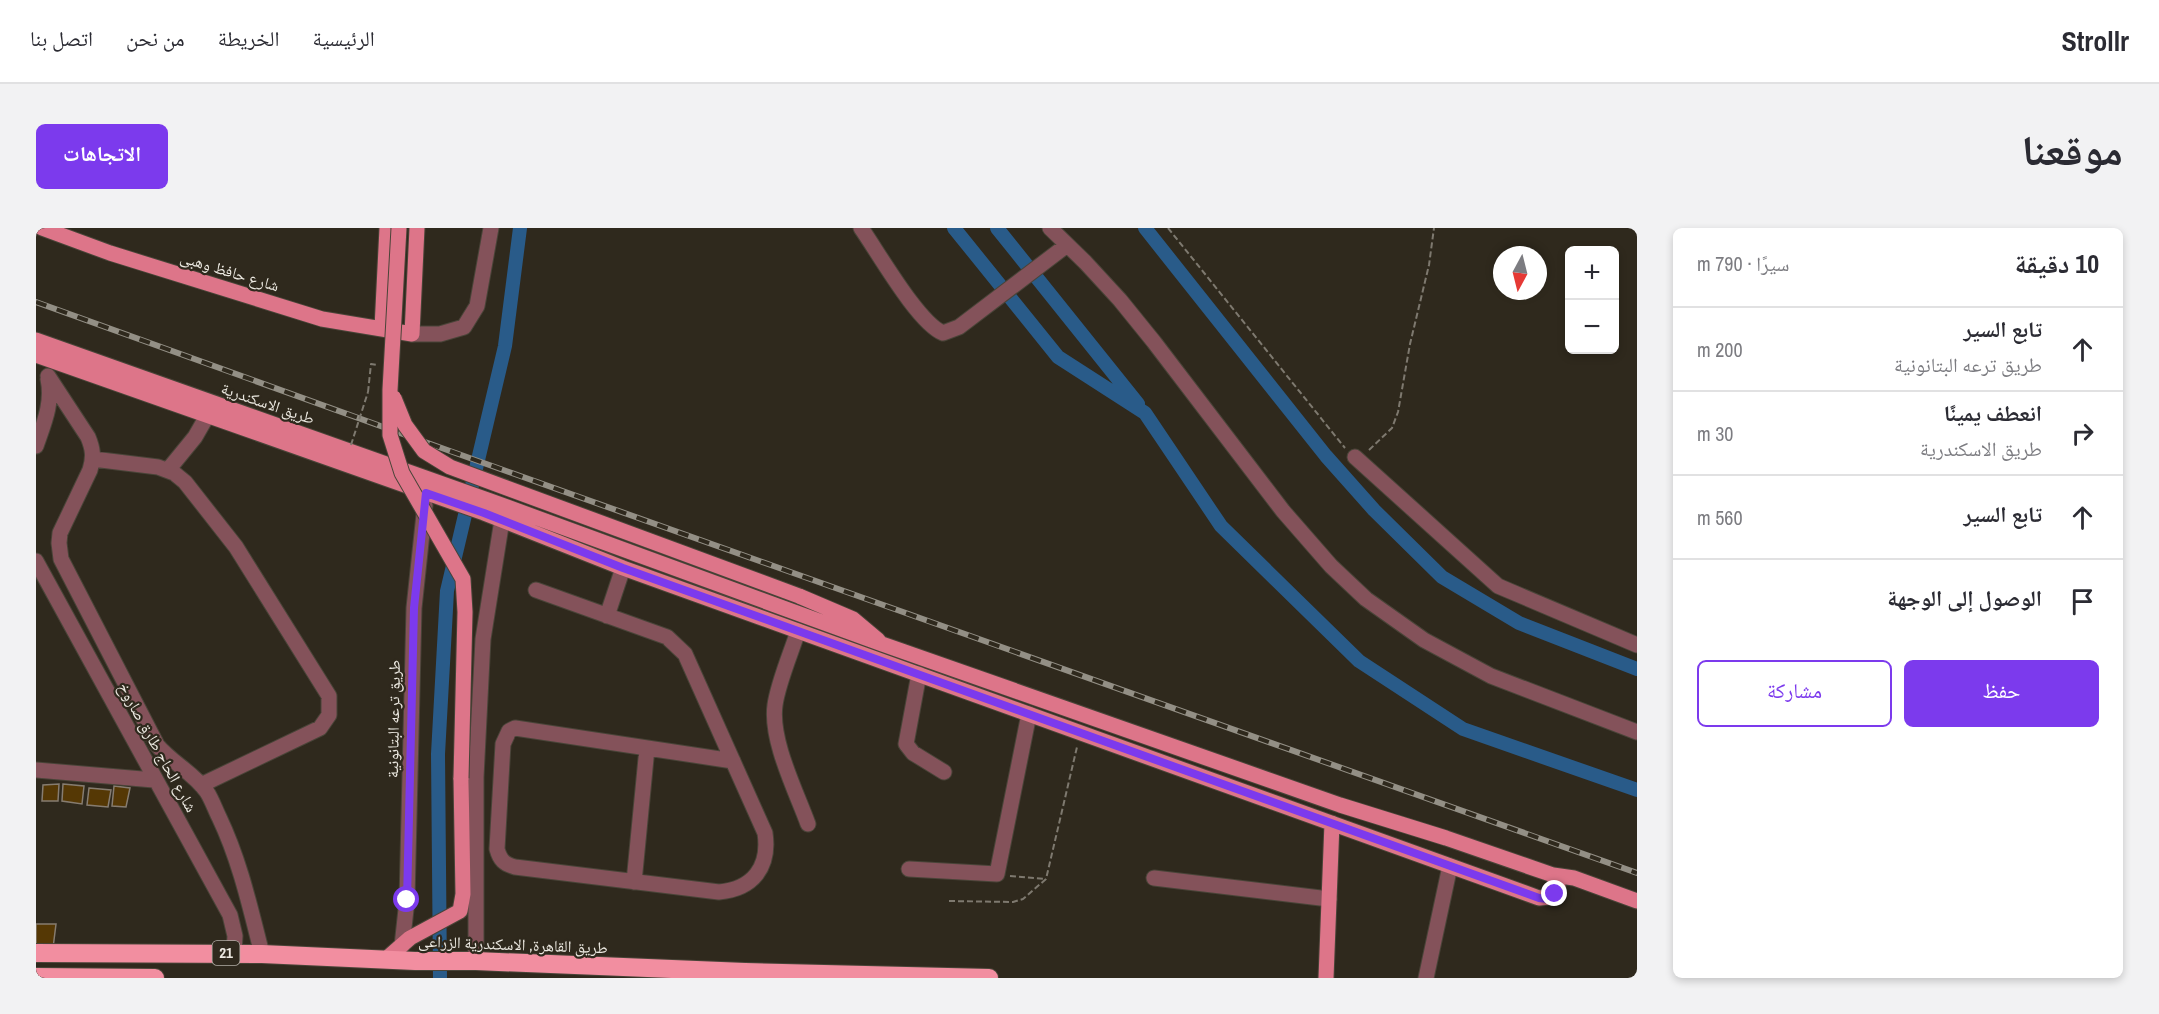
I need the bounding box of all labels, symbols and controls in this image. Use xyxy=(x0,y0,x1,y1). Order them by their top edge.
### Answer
text: Strollr xyxy=(2061,22,2129,60)
text: اتصل بنا xyxy=(30,24,93,53)
text: من نحن xyxy=(126,24,185,53)
text: الخريطة xyxy=(218,24,280,53)
text: الرئيسية xyxy=(313,24,375,53)
text: موقعنا xyxy=(2022,122,2123,178)
button: الاتجاهات xyxy=(36,124,168,189)
street label: شارع حافظ وهبى xyxy=(178,246,282,296)
north arrow xyxy=(1493,246,1547,300)
map controls xyxy=(1565,246,1619,354)
button: + xyxy=(1565,246,1619,300)
text: 10 دقيقة xyxy=(2015,246,2099,281)
text: سيرًا · 790 m xyxy=(1697,250,1790,277)
button: − xyxy=(1565,300,1619,354)
text: تابع السير xyxy=(1964,314,2042,344)
icon: ahead xyxy=(2066,333,2099,366)
text: 200 m xyxy=(1697,336,1743,363)
text: طريق ترعه البتانونية xyxy=(1894,351,2042,378)
street label: طريق الاسكندرية xyxy=(218,377,318,429)
text: انعطف يمينًا xyxy=(1944,398,2042,428)
icon: right xyxy=(2066,417,2099,450)
text: 30 m xyxy=(1697,420,1733,447)
text: طريق الاسكندرية xyxy=(1920,435,2042,462)
text: تابع السير xyxy=(1964,499,2042,529)
icon: ahead xyxy=(2066,501,2099,534)
text: 560 m xyxy=(1697,504,1743,531)
text: الوصول إلى الوجهة xyxy=(1887,583,2042,613)
icon: arrive xyxy=(2066,585,2099,618)
street label: طريق ترعه البتانونية xyxy=(381,660,405,778)
button: مشاركة xyxy=(1697,660,1892,727)
button: حفظ xyxy=(1904,660,2099,727)
street label: شارع الحاج طارق صاروخ xyxy=(113,678,203,816)
route end xyxy=(1541,880,1567,906)
route start xyxy=(393,886,419,912)
street label: طريق القاهرة, الاسكندرية الزراعى xyxy=(418,930,608,958)
road number: 21 xyxy=(212,941,240,965)

